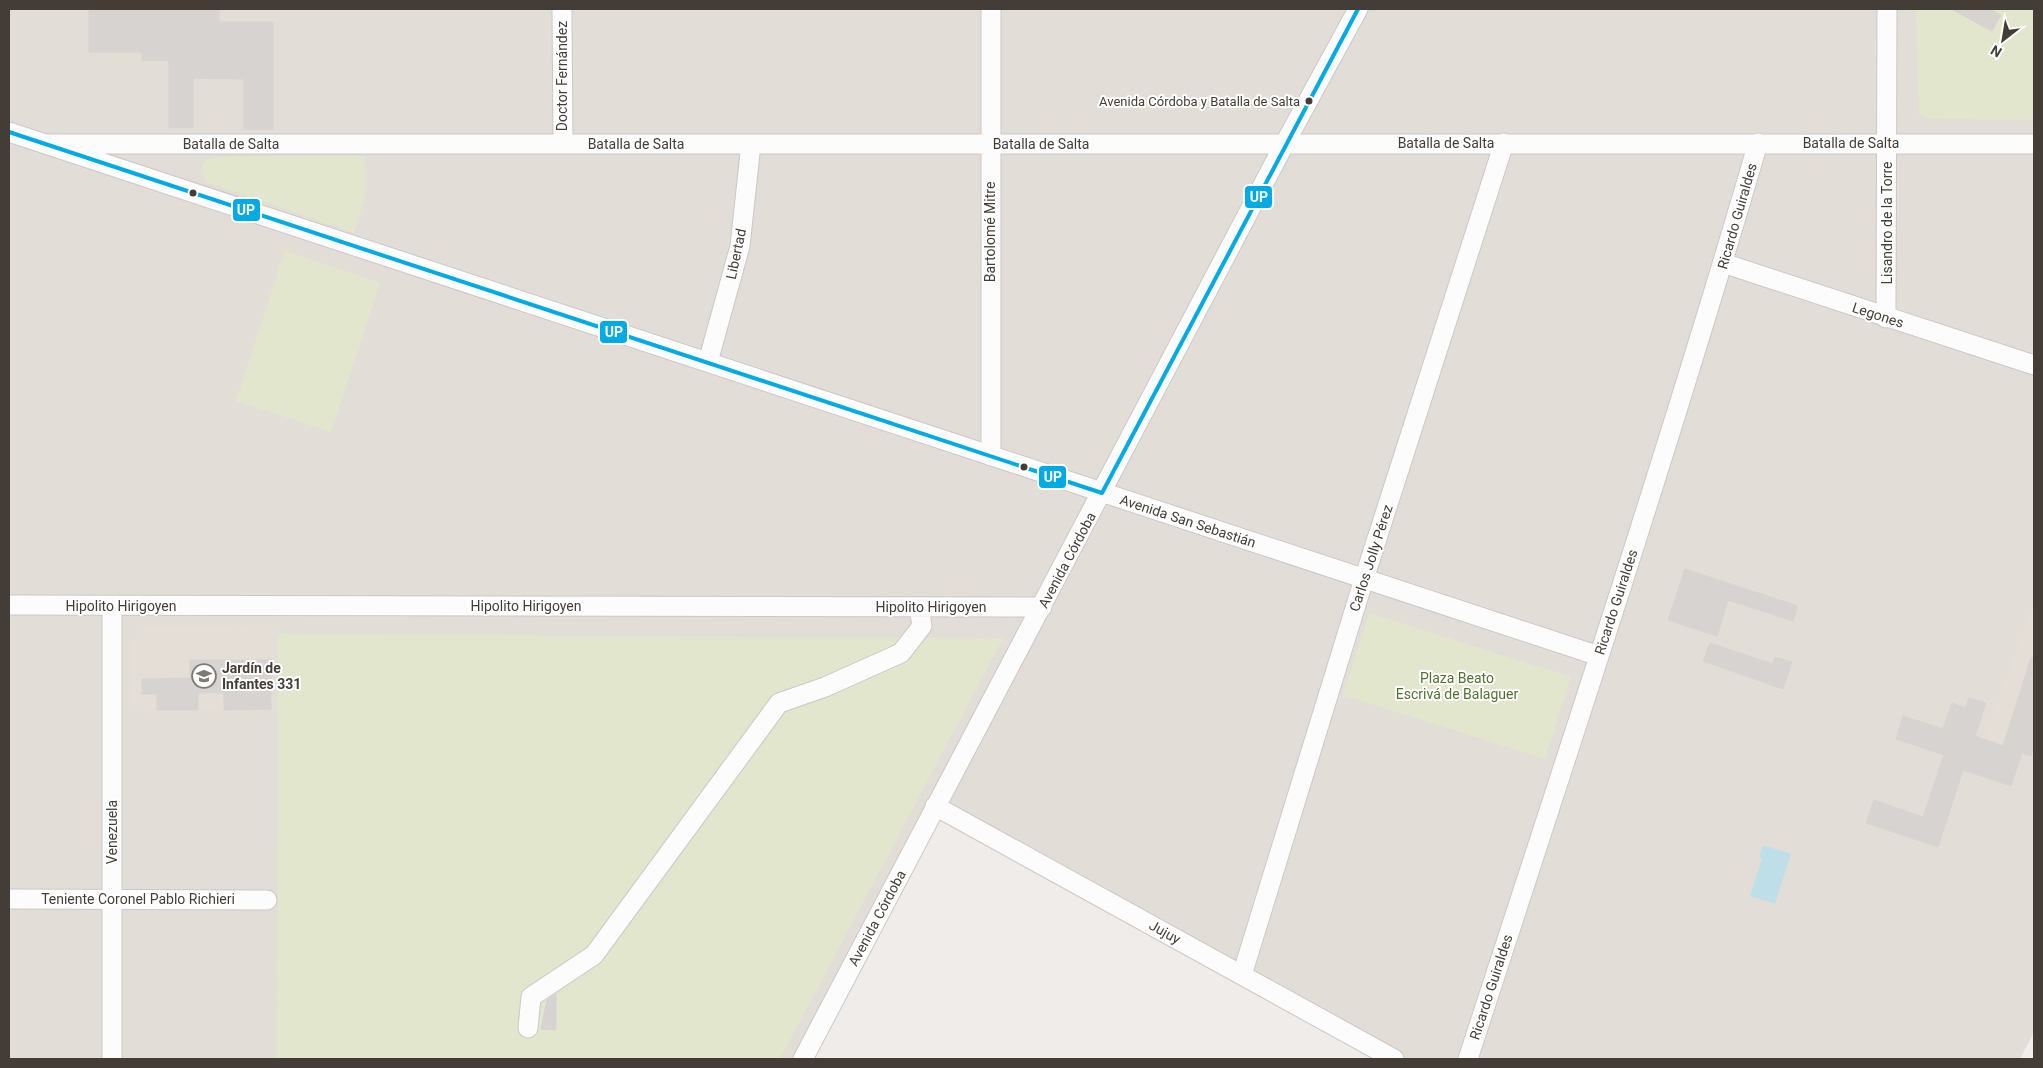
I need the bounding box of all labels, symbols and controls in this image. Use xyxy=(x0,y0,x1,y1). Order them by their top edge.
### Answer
north arrow xyxy=(1978,15,2028,65)
street label: Doctor Fernández xyxy=(554,21,570,131)
text: N xyxy=(1988,42,2005,61)
place label: Avenida Córdoba y Batalla de Salta xyxy=(1099,94,1300,109)
marker: Avenida Córdoba y Batalla de Salta xyxy=(1304,96,1314,106)
street label: Batalla de Salta xyxy=(1398,135,1494,151)
street label: Batalla de Salta xyxy=(1803,135,1899,151)
street label: Batalla de Salta xyxy=(183,136,279,152)
street label: Batalla de Salta xyxy=(588,136,684,152)
street label: Batalla de Salta xyxy=(993,136,1089,152)
street label: Ricardo Guiraldes xyxy=(1714,161,1760,271)
street label: Lisandro de la Torre xyxy=(1879,162,1895,284)
street label: Bartolomé Mitre xyxy=(982,182,998,282)
line badge: UP xyxy=(1244,185,1273,209)
unlabelled marker xyxy=(188,188,198,198)
text: UP xyxy=(1250,189,1268,205)
line badge: UP xyxy=(232,198,261,222)
text: UP xyxy=(237,202,255,218)
street label: Libertad xyxy=(723,227,749,281)
street label: Legones xyxy=(1850,299,1906,331)
line badge: UP xyxy=(599,320,628,344)
text: UP xyxy=(605,324,623,340)
unlabelled marker xyxy=(1019,462,1029,472)
line badge: UP xyxy=(1038,465,1067,489)
text: UP xyxy=(1044,469,1062,485)
street label: Avenida San Sebastián xyxy=(1118,491,1258,551)
street label: Carlos Jolly Pérez xyxy=(1346,503,1396,613)
street label: Avenida Córdoba xyxy=(1035,509,1099,611)
street label: Ricardo Guiraldes xyxy=(1591,547,1641,657)
street label: Hipolito Hirigoyen xyxy=(66,598,176,614)
street label: Hipolito Hirigoyen xyxy=(471,598,581,614)
street label: Hipolito Hirigoyen xyxy=(876,599,986,615)
place label: Jardín de Infantes 331 xyxy=(222,660,301,692)
school or university icon: Jardín de Infantes 331 xyxy=(191,663,217,689)
park label: Plaza Beato Escrivá de Balaguer xyxy=(1396,670,1518,702)
street label: Venezuela xyxy=(104,800,120,864)
street label: Avenida Córdoba xyxy=(845,867,909,969)
street label: Teniente Coronel Pablo Richieri xyxy=(41,891,235,907)
street label: Jujuy xyxy=(1147,917,1184,947)
street label: Ricardo Guiraldes xyxy=(1466,932,1516,1042)

